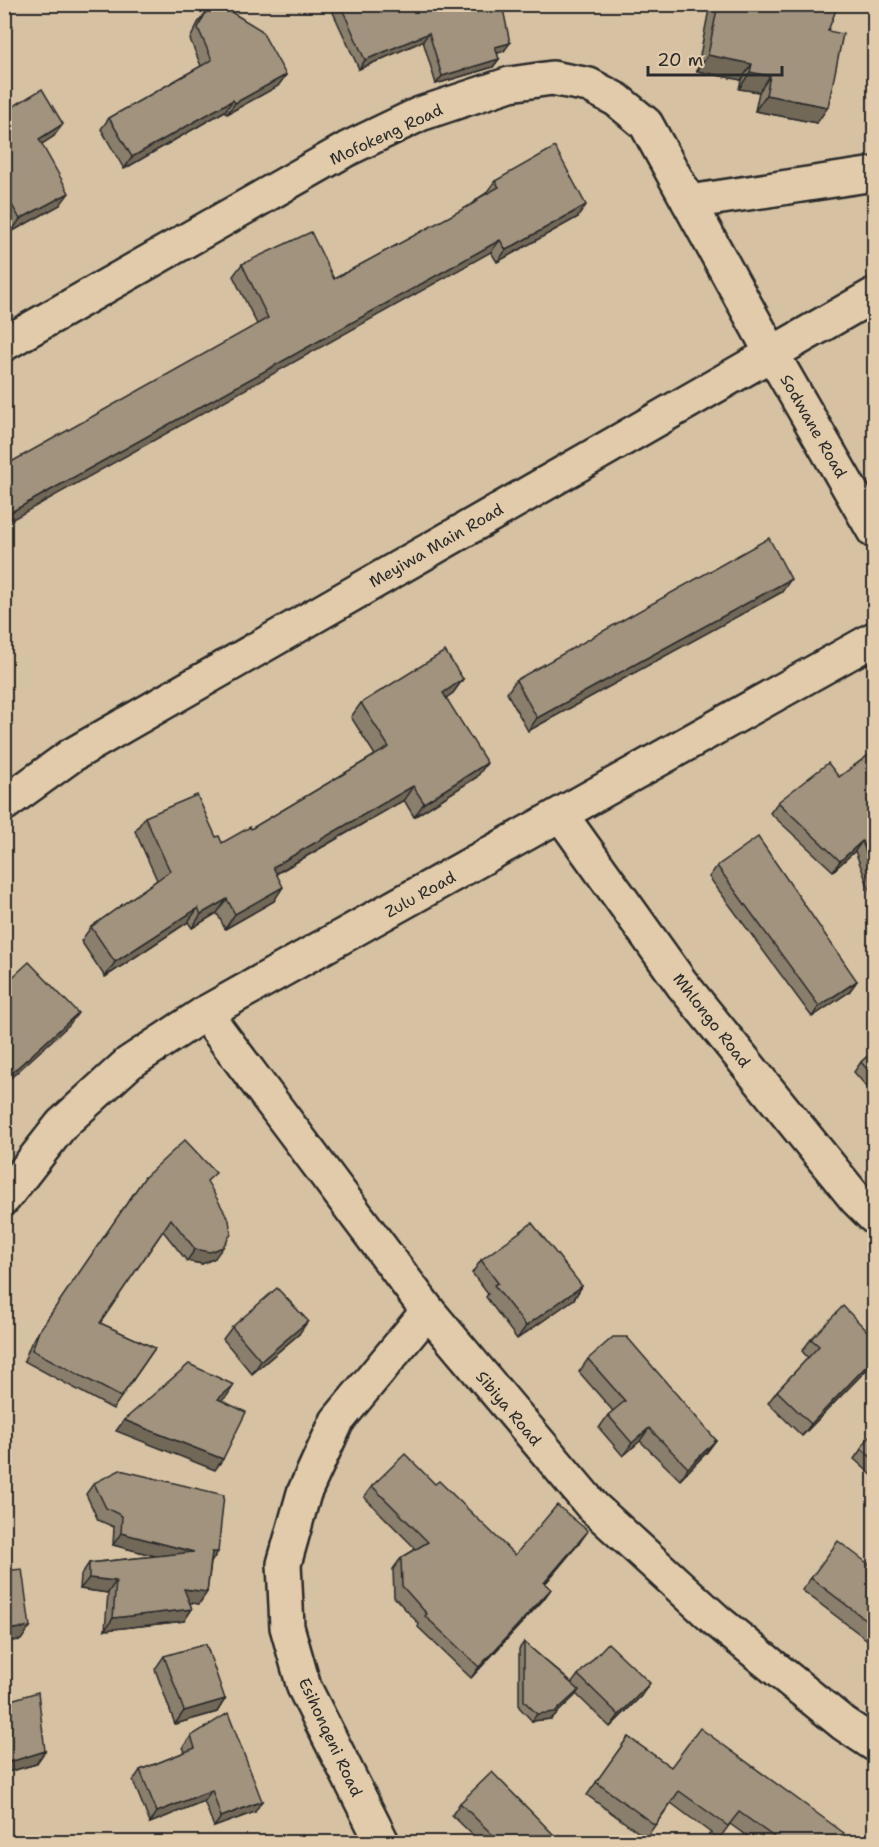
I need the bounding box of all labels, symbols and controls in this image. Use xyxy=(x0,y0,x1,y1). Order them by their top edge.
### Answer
scale bar xyxy=(648,39,782,77)
text: 20 m xyxy=(657,48,703,72)
street label: Mofokeng Road xyxy=(326,99,446,170)
street label: Sodwane Road xyxy=(775,371,852,482)
street label: Meyiwa Main Road xyxy=(365,498,507,592)
street label: Zulu Road xyxy=(381,866,459,922)
street label: Mhlongo Road xyxy=(668,969,755,1072)
street label: Sibiya Road xyxy=(471,1366,546,1450)
street label: Esihonqeni Road xyxy=(294,1674,367,1800)

